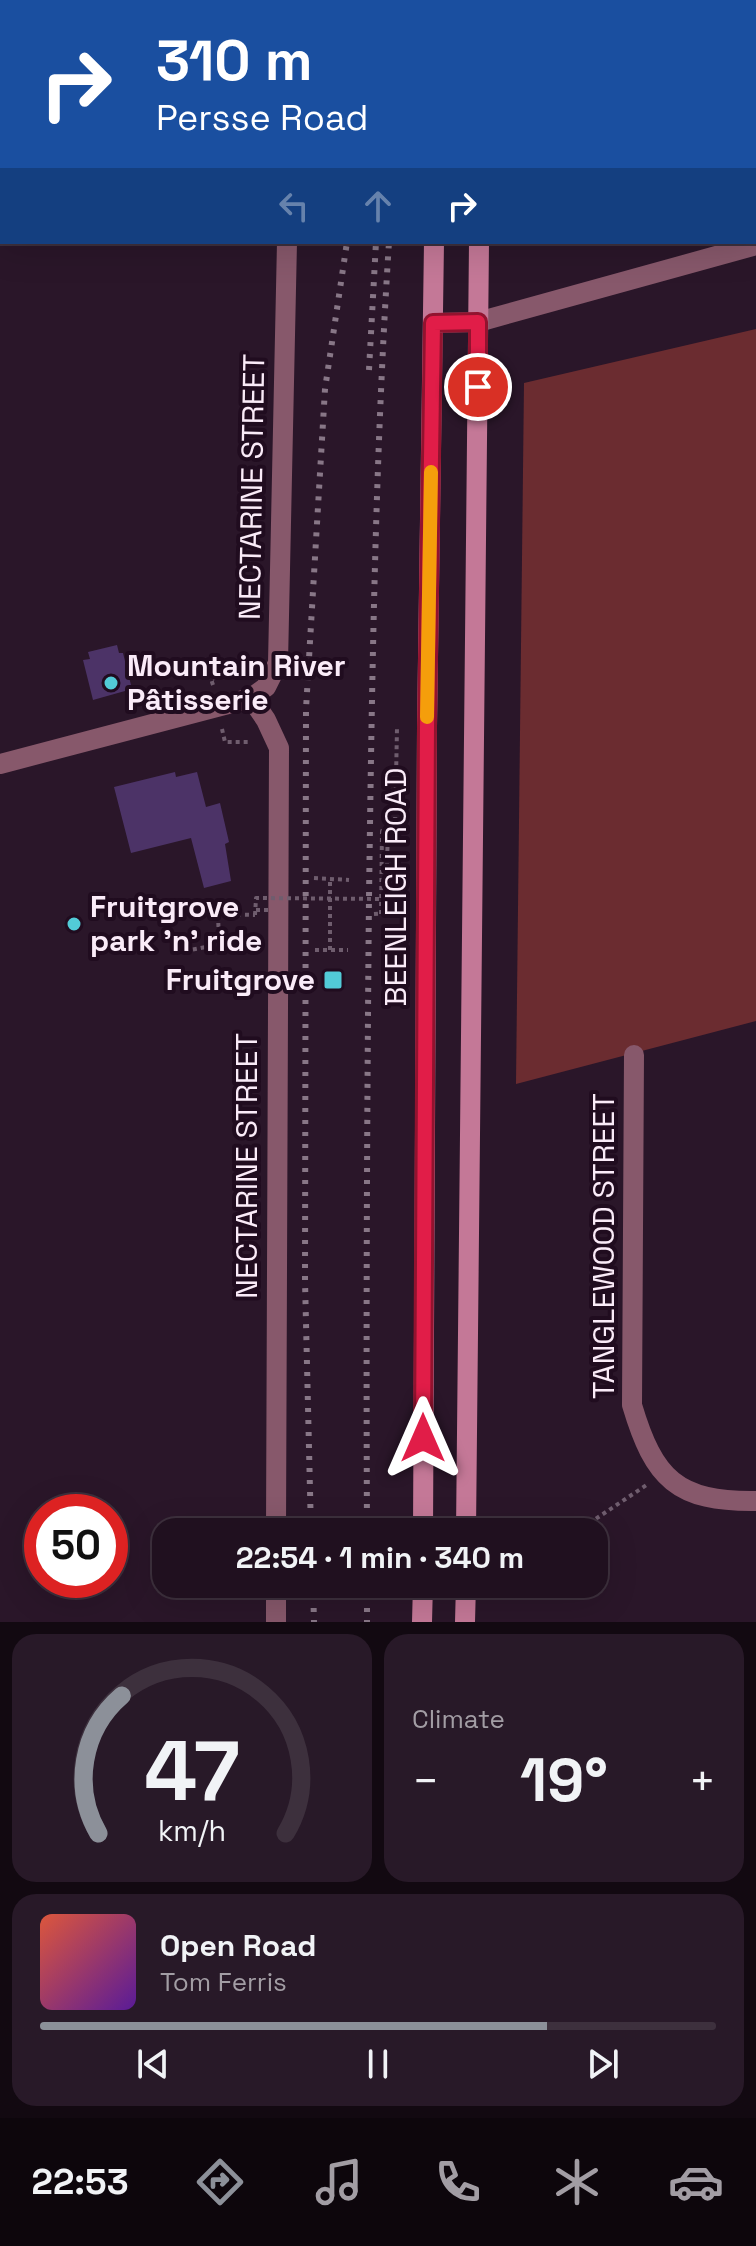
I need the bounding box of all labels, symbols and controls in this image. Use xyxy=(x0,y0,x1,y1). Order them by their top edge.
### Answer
text: 310 m xyxy=(156,25,313,96)
icon: right xyxy=(24,32,128,136)
text: Persse Road xyxy=(156,95,368,141)
icon: left xyxy=(272,184,316,228)
icon: ahead xyxy=(356,184,400,228)
icon: right xyxy=(440,184,484,228)
pin xyxy=(444,353,512,421)
street label: NECTARINE STREET xyxy=(230,354,273,620)
icon: arrive xyxy=(456,365,500,409)
place label: Mountain River Pâtisserie xyxy=(127,646,346,719)
marker: Mountain River Pâtisserie xyxy=(102,674,120,692)
street label: BEENLEIGH ROAD xyxy=(376,768,415,1006)
place label: Fruitgrove park 'n' ride xyxy=(90,887,262,960)
marker: Fruitgrove park 'n' ride xyxy=(65,915,83,933)
place label: Fruitgrove xyxy=(166,960,315,999)
marker: Fruitgrove xyxy=(322,969,344,991)
street label: NECTARINE STREET xyxy=(227,1033,266,1299)
street label: TANGLEWOOD STREET xyxy=(584,1093,623,1399)
position arrow xyxy=(381,1396,465,1480)
speed limit sign: 50 xyxy=(24,1494,128,1598)
text: 22:54 · 1 min · 340 m xyxy=(236,1538,524,1577)
text: Climate xyxy=(412,1702,505,1736)
text: 47 xyxy=(144,1718,240,1824)
text: 19° xyxy=(520,1742,608,1819)
text: − xyxy=(412,1753,439,1809)
text: + xyxy=(689,1753,716,1809)
text: km/h xyxy=(158,1813,226,1849)
text: Open Road xyxy=(160,1926,316,1965)
text: Tom Ferris xyxy=(160,1965,287,1999)
icon: previous xyxy=(131,2042,175,2086)
icon: pause xyxy=(356,2042,400,2086)
icon: next xyxy=(581,2042,625,2086)
icon: directions xyxy=(192,2154,248,2210)
icon: music xyxy=(311,2154,367,2210)
icon: phone xyxy=(430,2154,486,2210)
icon: climate xyxy=(549,2154,605,2210)
icon: car xyxy=(668,2154,724,2210)
text: 22:53 xyxy=(32,2159,129,2205)

